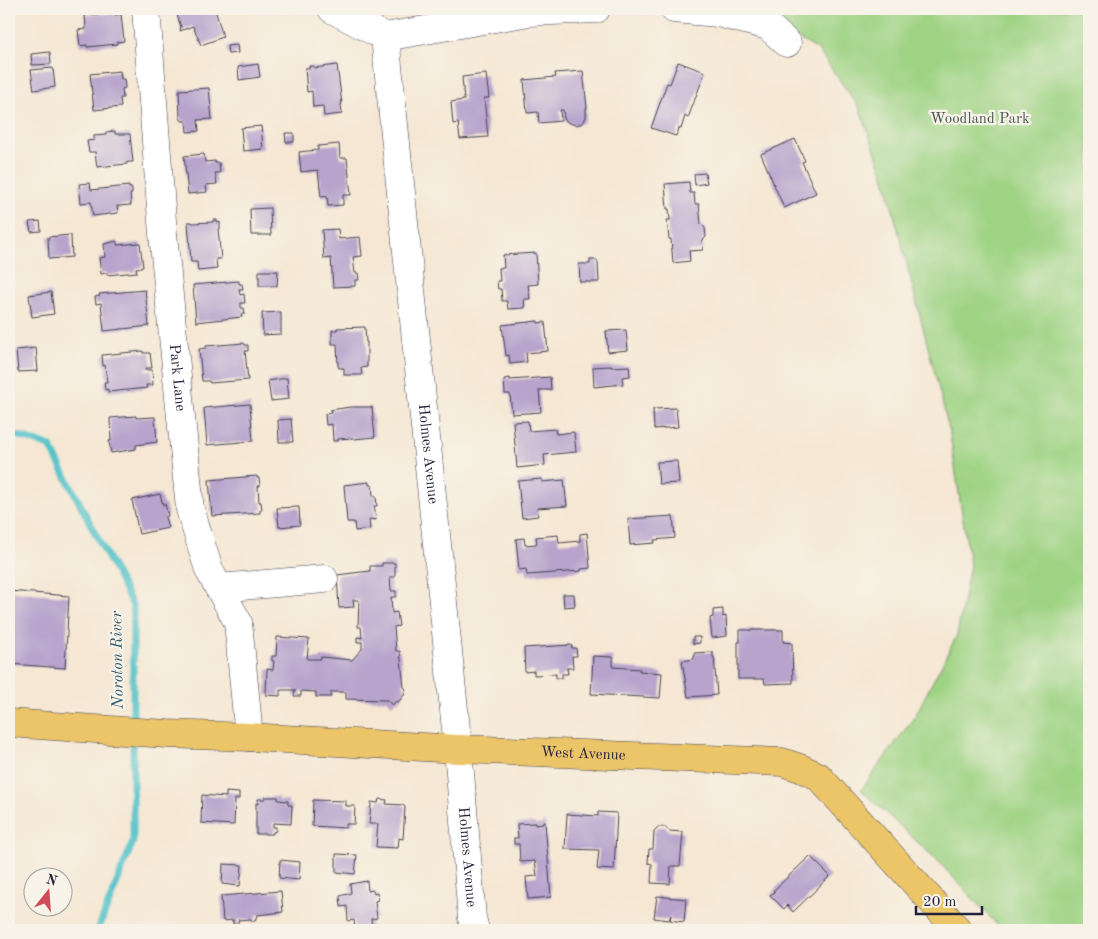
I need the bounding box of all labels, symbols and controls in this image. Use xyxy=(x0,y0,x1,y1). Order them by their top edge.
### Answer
park label: Woodland Park xyxy=(930,112,1030,127)
street label: Park Lane xyxy=(166,343,188,412)
street label: Holmes Avenue xyxy=(415,403,440,505)
water label: Noroton River xyxy=(109,610,127,710)
street label: West Avenue xyxy=(540,745,626,763)
street label: Holmes Avenue xyxy=(455,806,479,908)
north arrow xyxy=(22,866,72,916)
text: N xyxy=(44,872,59,889)
scale bar xyxy=(916,884,982,916)
text: 20 m xyxy=(923,895,957,910)

